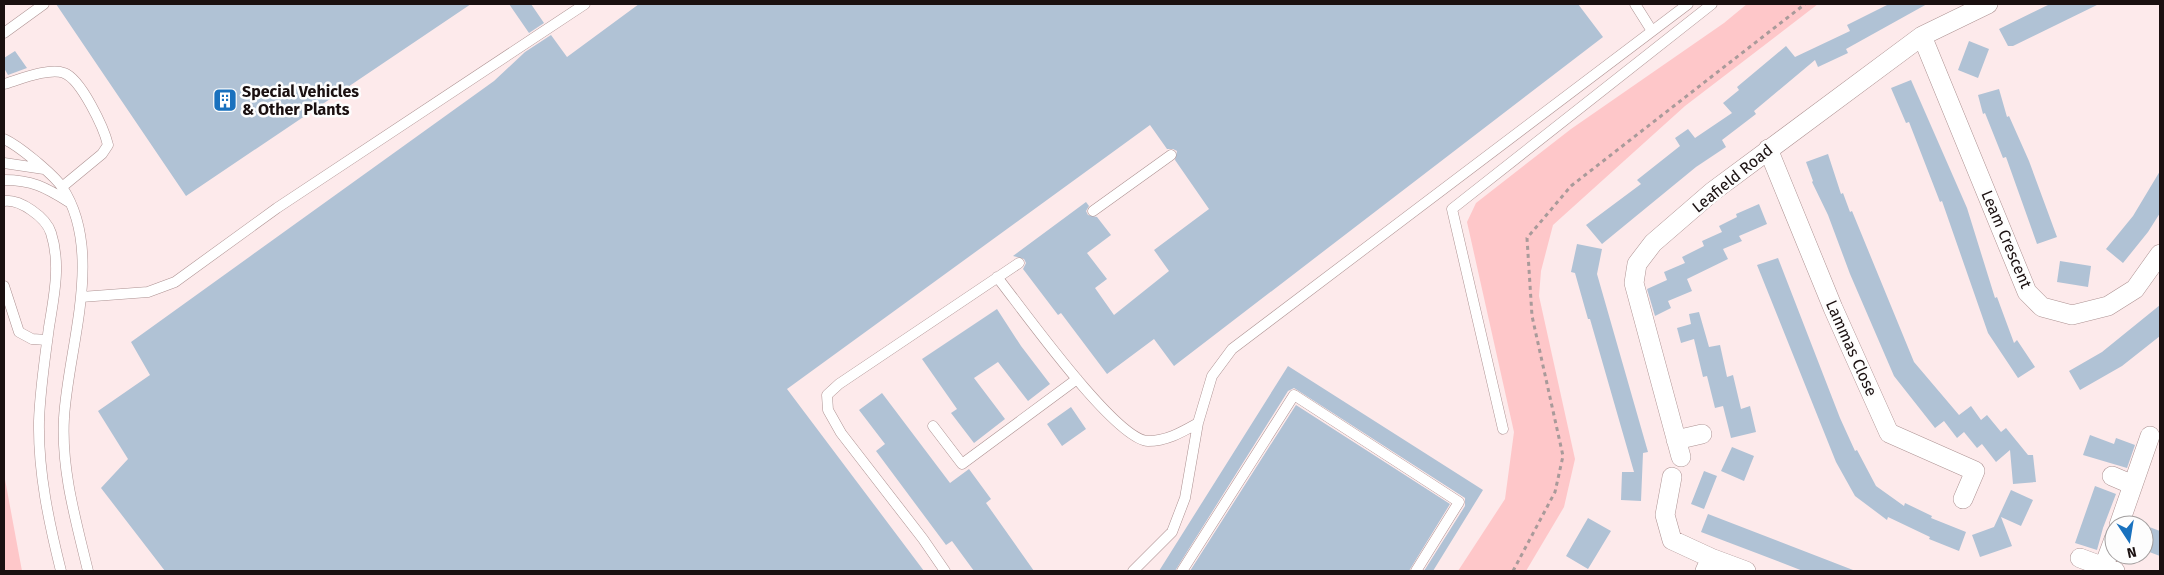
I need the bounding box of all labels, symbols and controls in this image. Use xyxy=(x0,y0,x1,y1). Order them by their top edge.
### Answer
place label: Special Vehicles & Other Plants xyxy=(242,82,359,119)
building icon: Special Vehicles & Other Plants xyxy=(212,87,238,113)
street label: Leafield Road xyxy=(1688,140,1776,217)
street label: Leam Crescent xyxy=(1977,187,2036,291)
street label: Lammas Close xyxy=(1822,297,1881,399)
north arrow xyxy=(2104,515,2154,565)
text: N xyxy=(2125,543,2138,562)

